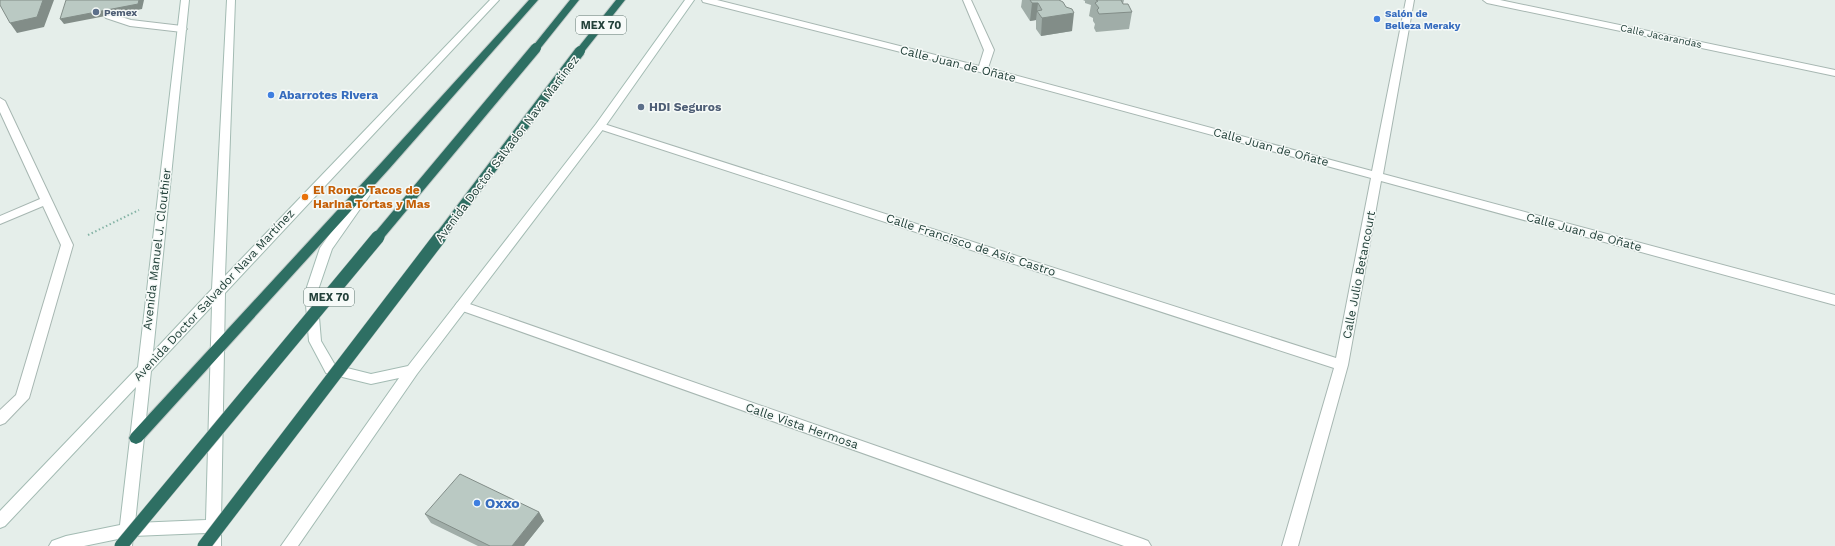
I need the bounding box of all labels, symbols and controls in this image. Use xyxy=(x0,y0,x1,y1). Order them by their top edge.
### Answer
marker: Pemex xyxy=(91,7,101,17)
place label: Pemex xyxy=(104,7,137,18)
place label: Salón de Belleza Meraky xyxy=(1385,8,1461,31)
marker: Salón de Belleza Meraky xyxy=(1372,14,1382,24)
road number: MEX 70 xyxy=(576,16,626,34)
street label: Calle Jacarandas xyxy=(1619,22,1703,50)
street label: Calle Juan de Oñate xyxy=(899,43,1017,85)
street label: Avenida Doctor Salvador Nava Martínez xyxy=(432,53,582,245)
place label: Abarrotes Rivera xyxy=(279,88,378,102)
marker: Abarrotes Rivera xyxy=(266,90,276,100)
place label: HDI Seguros xyxy=(649,100,722,114)
marker: HDI Seguros xyxy=(636,102,646,112)
street label: Calle Juan de Oñate xyxy=(1212,125,1330,169)
street label: Avenida Manuel J. Clouthier xyxy=(140,167,174,331)
place label: El Ronco Tacos de Harina Tortas y Mas xyxy=(313,183,431,211)
marker: El Ronco Tacos de Harina Tortas y Mas xyxy=(300,192,310,202)
street label: Avenida Doctor Salvador Nava Martínez xyxy=(131,206,297,384)
street label: Calle Julio Betancourt xyxy=(1340,210,1378,340)
street label: Calle Juan de Oñate xyxy=(1525,210,1643,254)
street label: Calle Francisco de Asís Castro xyxy=(884,211,1058,279)
road number: MEX 70 xyxy=(304,288,354,306)
street label: Calle Vista Hermosa xyxy=(744,400,860,452)
place label: Oxxo xyxy=(485,495,520,511)
marker: Oxxo xyxy=(472,498,482,508)

